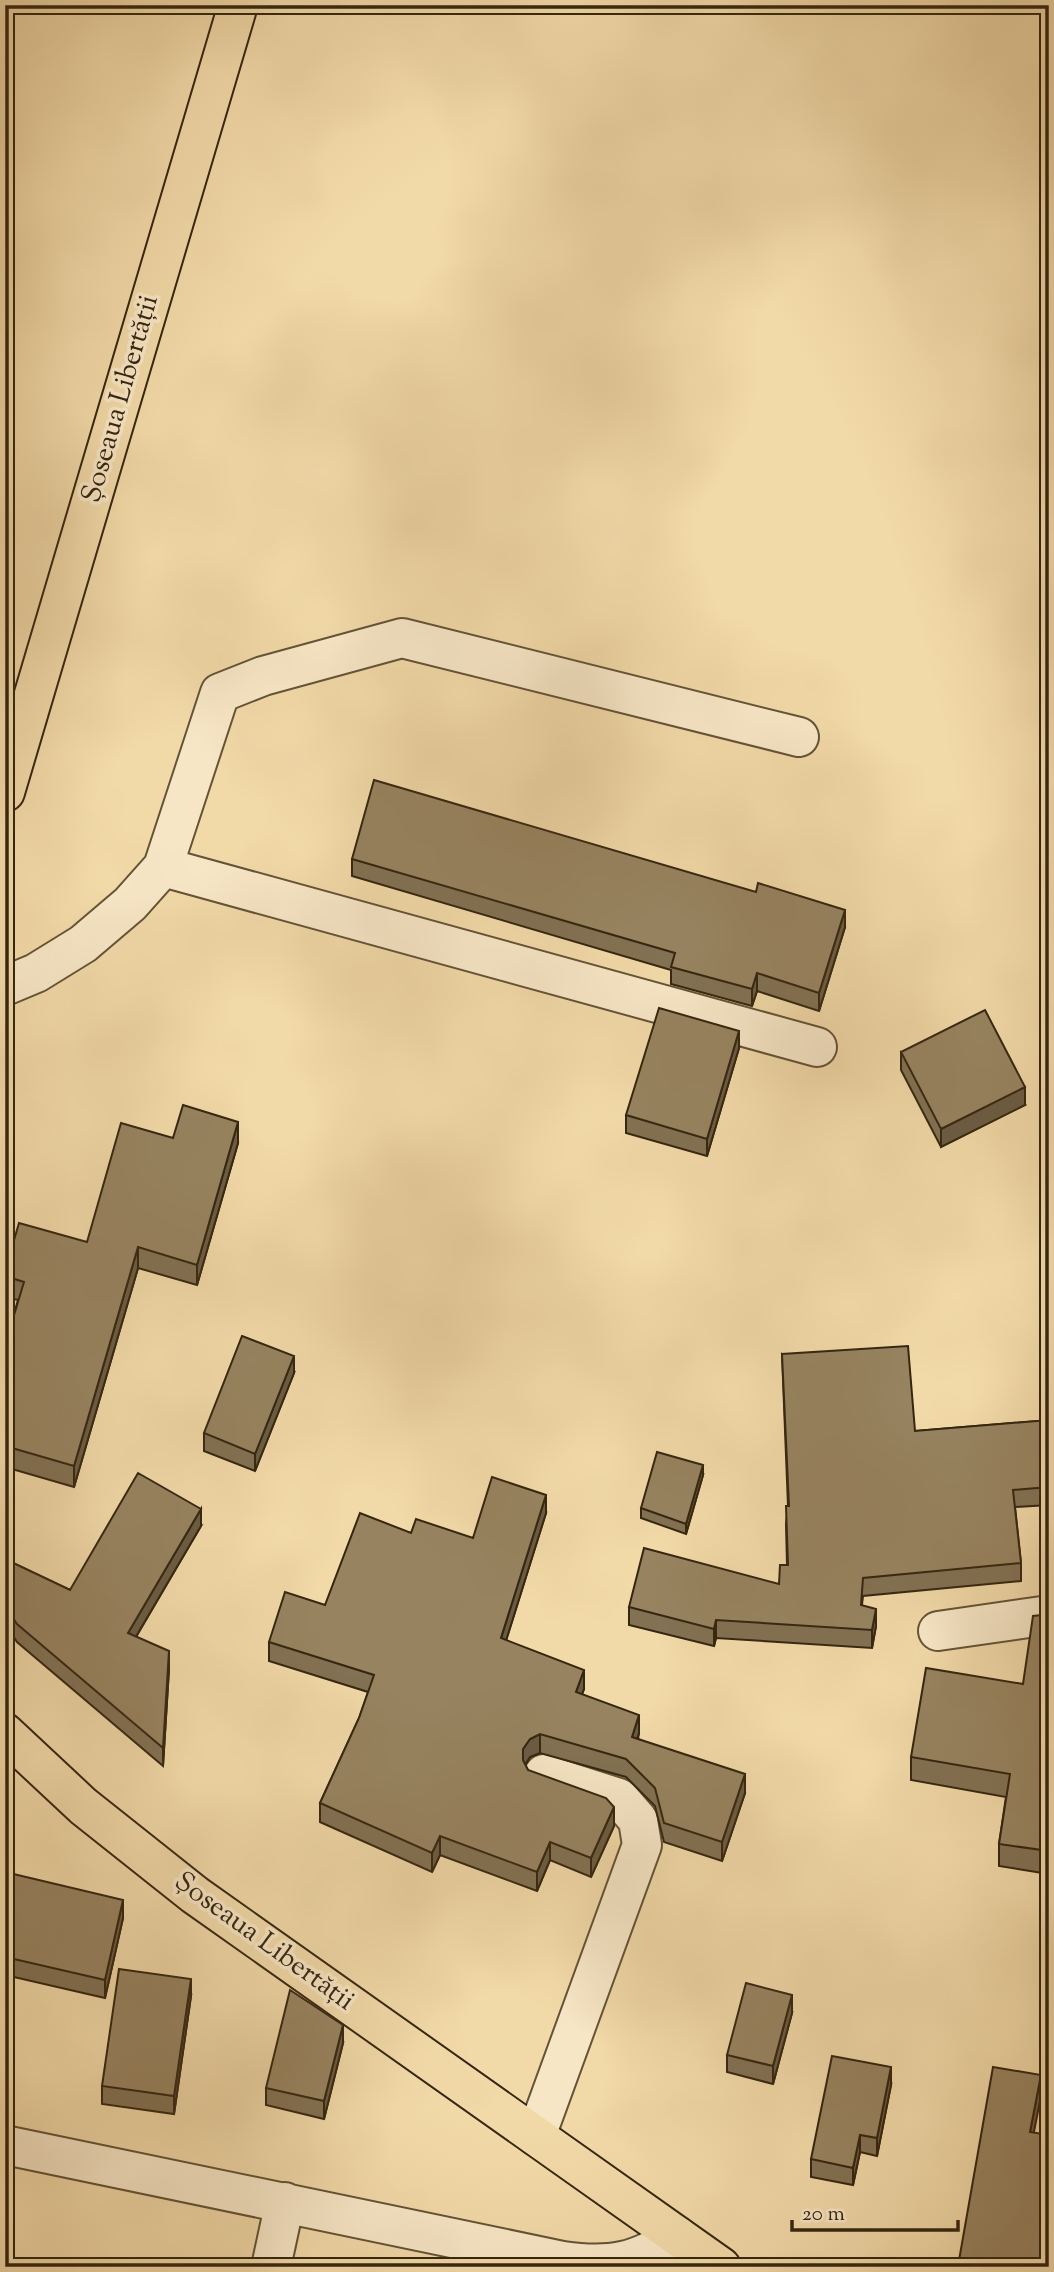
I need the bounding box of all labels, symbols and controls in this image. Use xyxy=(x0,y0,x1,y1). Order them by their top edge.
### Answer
street label: Șoseaua Libertății xyxy=(72,290,170,508)
street label: Șoseaua Libertății xyxy=(165,1863,363,2021)
scale bar xyxy=(792,2188,958,2232)
text: 20 m xyxy=(802,2200,845,2230)

